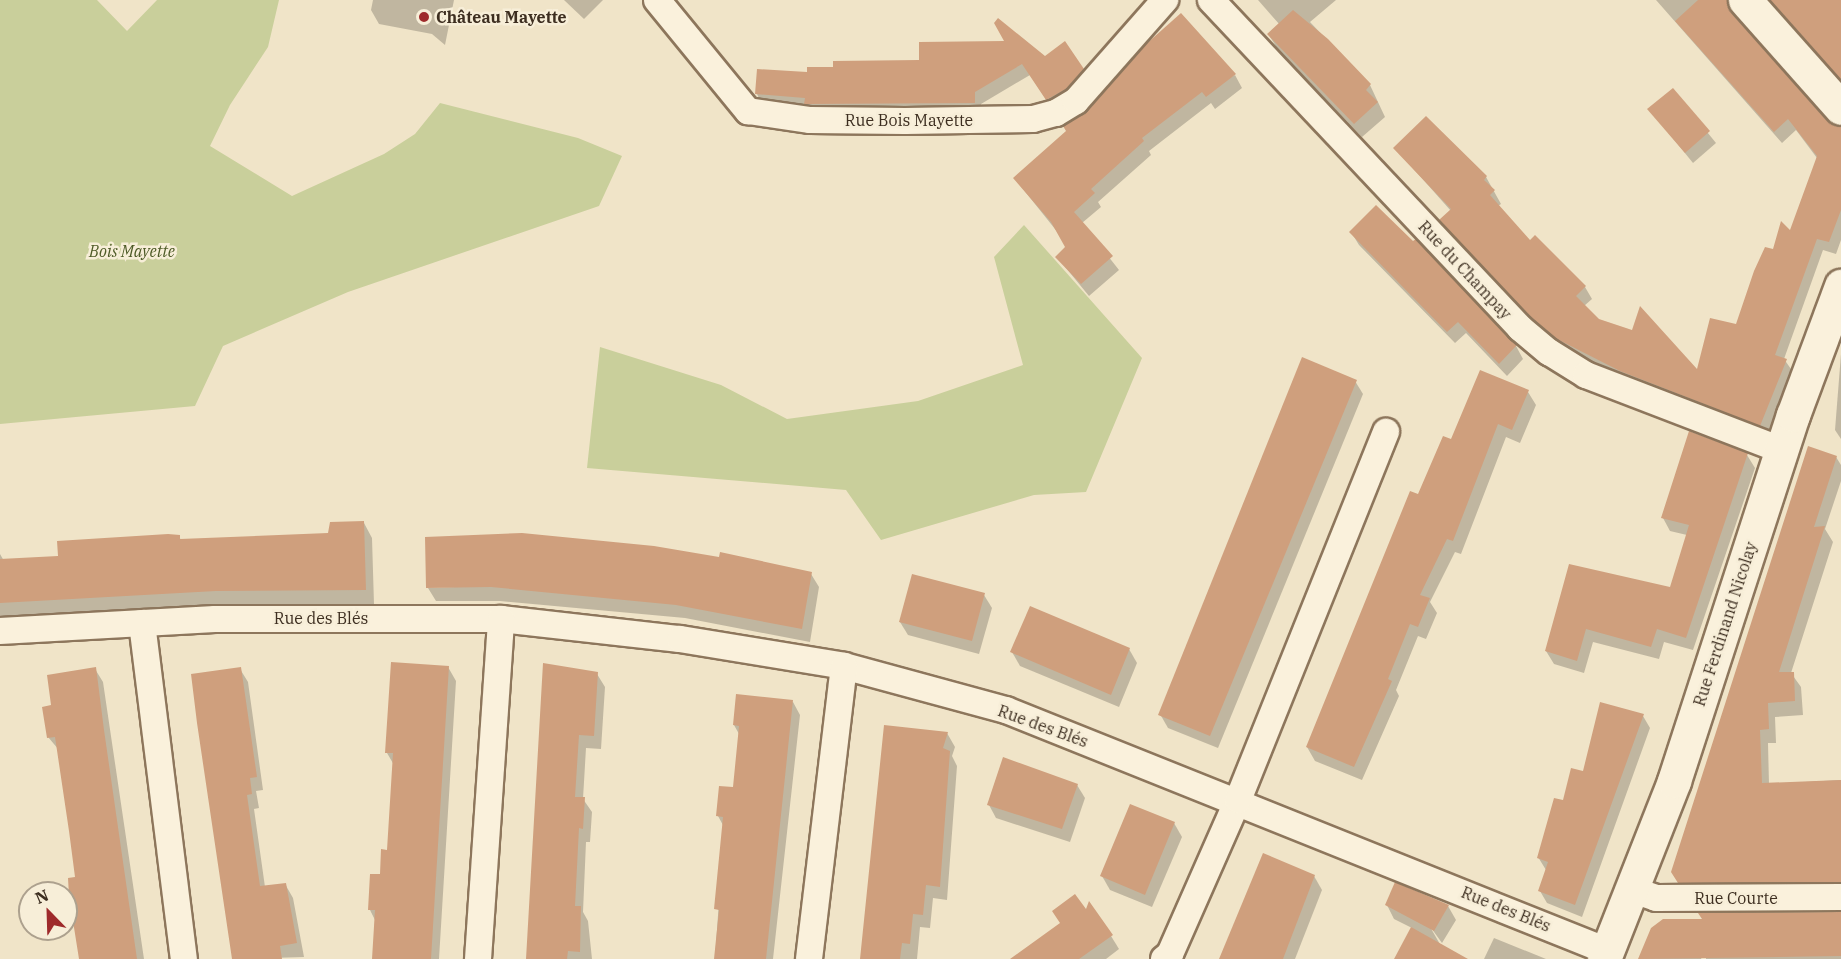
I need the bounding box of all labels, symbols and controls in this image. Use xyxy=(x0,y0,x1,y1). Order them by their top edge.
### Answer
place label: Château Mayette xyxy=(436,7,567,27)
marker: Château Mayette xyxy=(417,10,431,24)
street label: Rue Bois Mayette xyxy=(845,110,973,130)
street label: Rue du Champay xyxy=(1414,217,1516,323)
park label: Bois Mayette xyxy=(89,241,175,261)
street label: Rue Ferdinand Nicolay xyxy=(1689,539,1761,709)
street label: Rue des Blés xyxy=(274,608,368,628)
street label: Rue des Blés xyxy=(995,701,1091,751)
north arrow xyxy=(18,881,78,941)
street label: Rue des Blés xyxy=(1459,882,1553,936)
text: N xyxy=(32,885,51,908)
street label: Rue Courte xyxy=(1694,888,1778,908)

